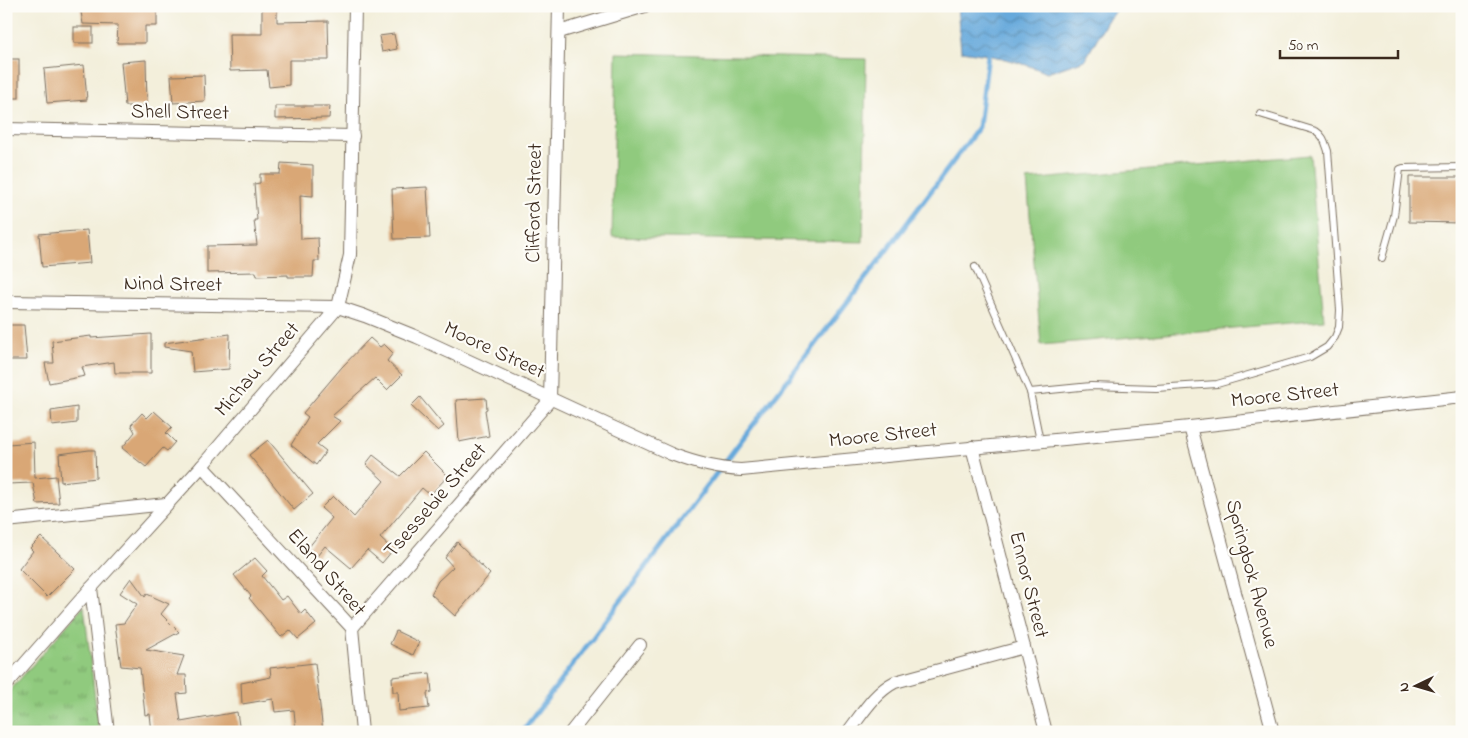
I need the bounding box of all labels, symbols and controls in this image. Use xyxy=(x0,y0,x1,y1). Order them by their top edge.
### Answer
scale bar xyxy=(1280,28,1398,60)
text: 50 m xyxy=(1288,35,1319,57)
street label: Shell Street xyxy=(131,97,229,129)
street label: Clifford Street xyxy=(519,143,551,263)
street label: Nind Street xyxy=(124,269,222,301)
street label: Moore Street xyxy=(438,314,550,388)
street label: Michau Street xyxy=(208,316,308,424)
street label: Moore Street xyxy=(1229,375,1341,417)
street label: Moore Street xyxy=(827,415,939,457)
street label: Tsessebie Street xyxy=(377,437,495,565)
street label: Springbok Avenue xyxy=(1215,496,1285,653)
street label: Eland Street xyxy=(279,522,373,624)
street label: Ennor Street xyxy=(1000,528,1056,642)
north arrow xyxy=(1390,660,1440,710)
text: N xyxy=(1394,681,1415,693)

